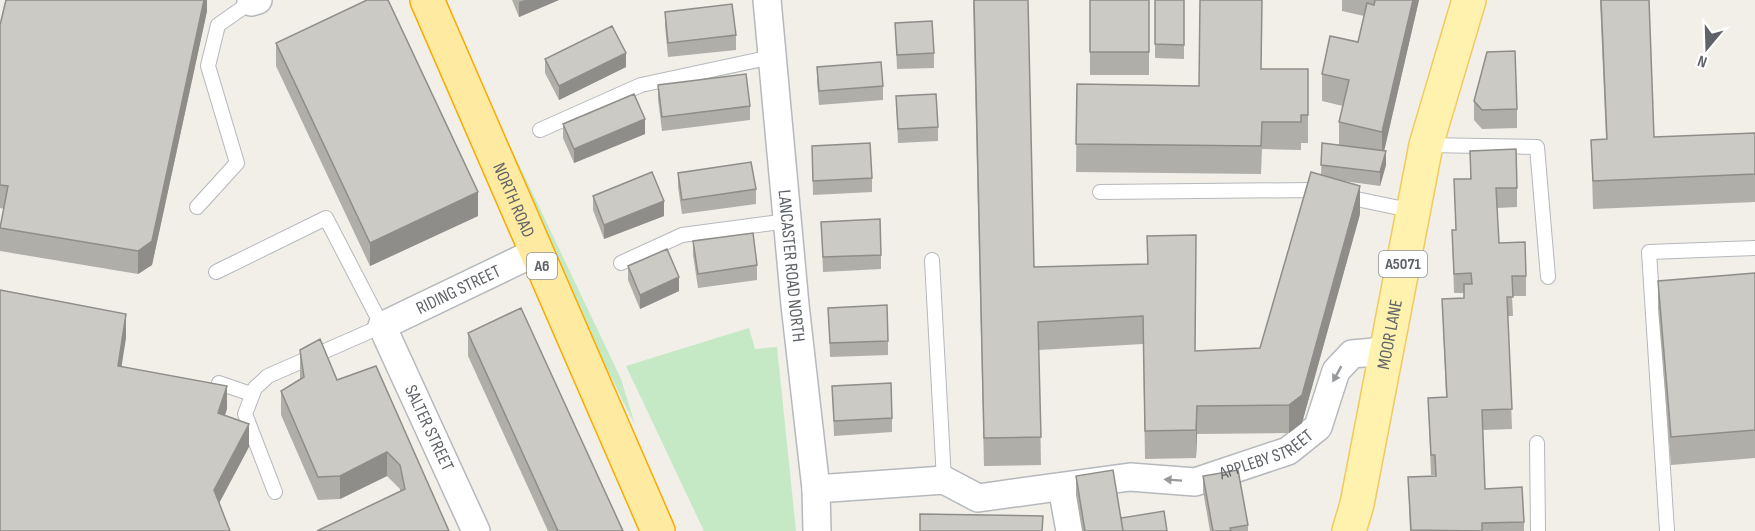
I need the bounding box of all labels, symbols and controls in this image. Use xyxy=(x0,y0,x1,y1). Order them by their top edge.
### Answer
north arrow xyxy=(1677,18,1737,78)
text: N xyxy=(1695,50,1710,71)
street label: NORTH ROAD xyxy=(489,159,539,240)
street label: LANCASTER ROAD NORTH xyxy=(774,189,810,343)
road number: A5071 xyxy=(1379,251,1427,277)
road number: A6 xyxy=(527,253,557,279)
street label: RIDING STREET xyxy=(413,260,504,319)
street label: MOOR LANE xyxy=(1373,298,1407,371)
one-way arrow xyxy=(1332,366,1342,383)
street label: SALTER STREET xyxy=(400,382,458,474)
street label: APPLEBY STREET xyxy=(1216,425,1317,484)
one-way arrow xyxy=(1163,475,1182,485)

